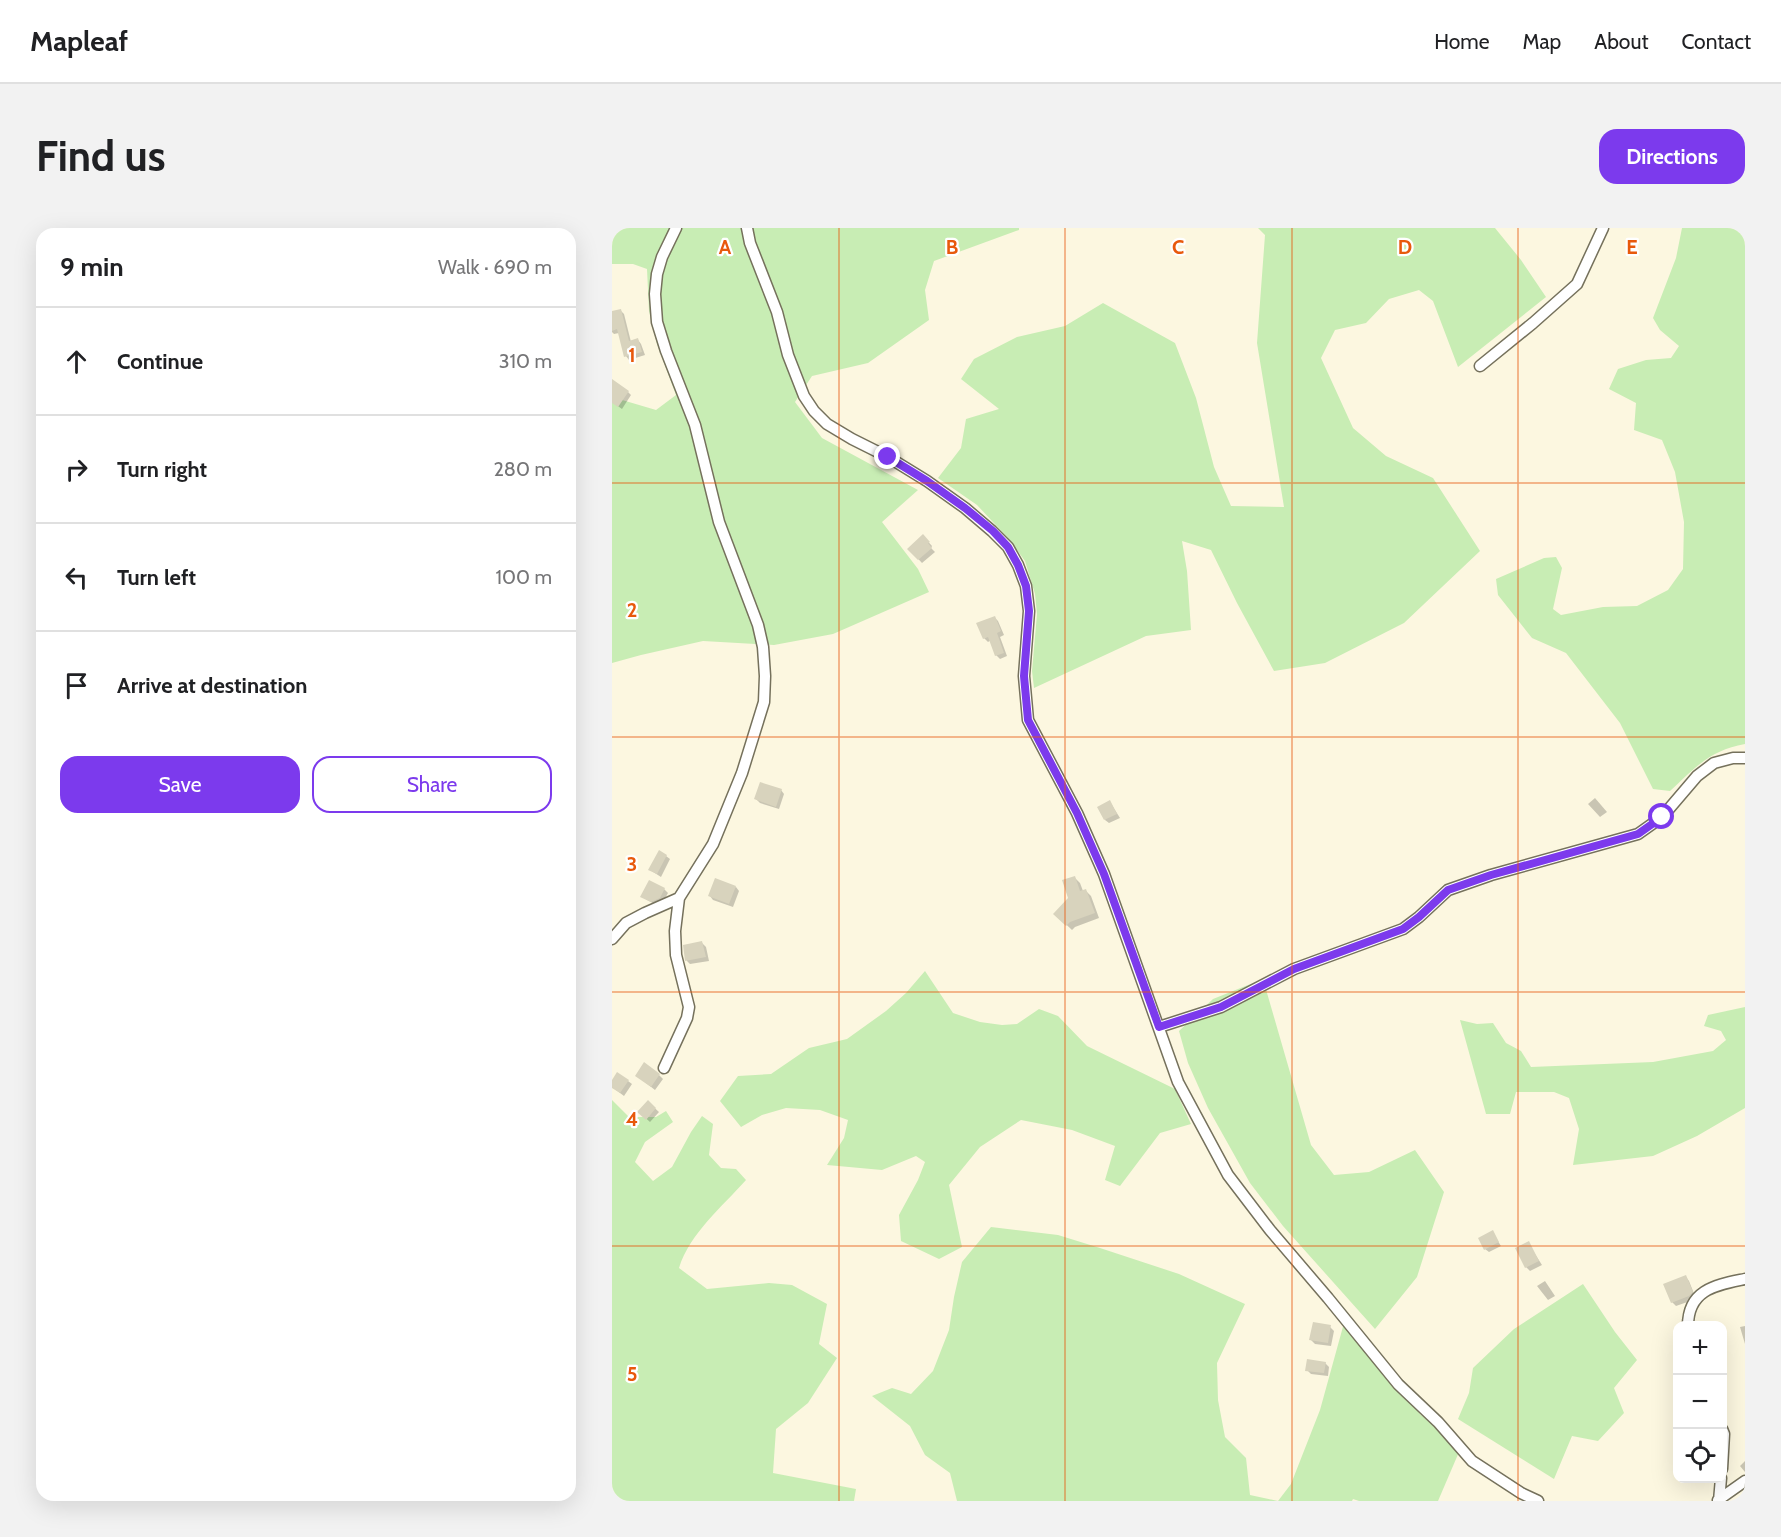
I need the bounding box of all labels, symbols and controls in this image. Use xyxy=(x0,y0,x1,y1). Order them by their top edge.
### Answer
text: Mapleaf xyxy=(30,24,128,58)
text: Home xyxy=(1434,29,1490,54)
text: Map xyxy=(1523,29,1561,54)
text: About xyxy=(1594,29,1648,54)
text: Contact xyxy=(1681,29,1751,54)
button: Directions xyxy=(1599,129,1745,184)
text: Find us xyxy=(36,130,165,182)
text: A xyxy=(719,235,732,259)
text: B xyxy=(946,235,958,259)
text: C xyxy=(1172,235,1184,259)
text: D xyxy=(1398,235,1412,259)
text: E xyxy=(1626,235,1638,259)
text: 9 min xyxy=(60,251,124,283)
text: Walk · 690 m xyxy=(438,255,552,279)
text: 1 xyxy=(628,343,636,367)
icon: ahead xyxy=(60,345,93,378)
text: Continue xyxy=(117,348,203,375)
text: 310 m xyxy=(499,349,552,373)
route end xyxy=(874,443,900,469)
icon: right xyxy=(60,453,93,486)
text: Turn right xyxy=(117,456,207,483)
text: 280 m xyxy=(493,457,552,481)
icon: left xyxy=(60,561,93,594)
text: Turn left xyxy=(117,564,196,591)
text: 100 m xyxy=(496,565,552,589)
text: 2 xyxy=(627,598,637,622)
icon: arrive xyxy=(60,669,93,702)
text: Arrive at destination xyxy=(117,672,307,699)
button: Save xyxy=(60,756,300,813)
button: Share xyxy=(312,756,552,813)
route start xyxy=(1648,803,1674,829)
text: 3 xyxy=(627,852,637,876)
text: 4 xyxy=(626,1107,638,1131)
map controls xyxy=(1673,1321,1727,1483)
button: + xyxy=(1673,1321,1727,1375)
text: 5 xyxy=(627,1362,637,1386)
button: − xyxy=(1673,1375,1727,1429)
button: locate xyxy=(1673,1429,1727,1483)

